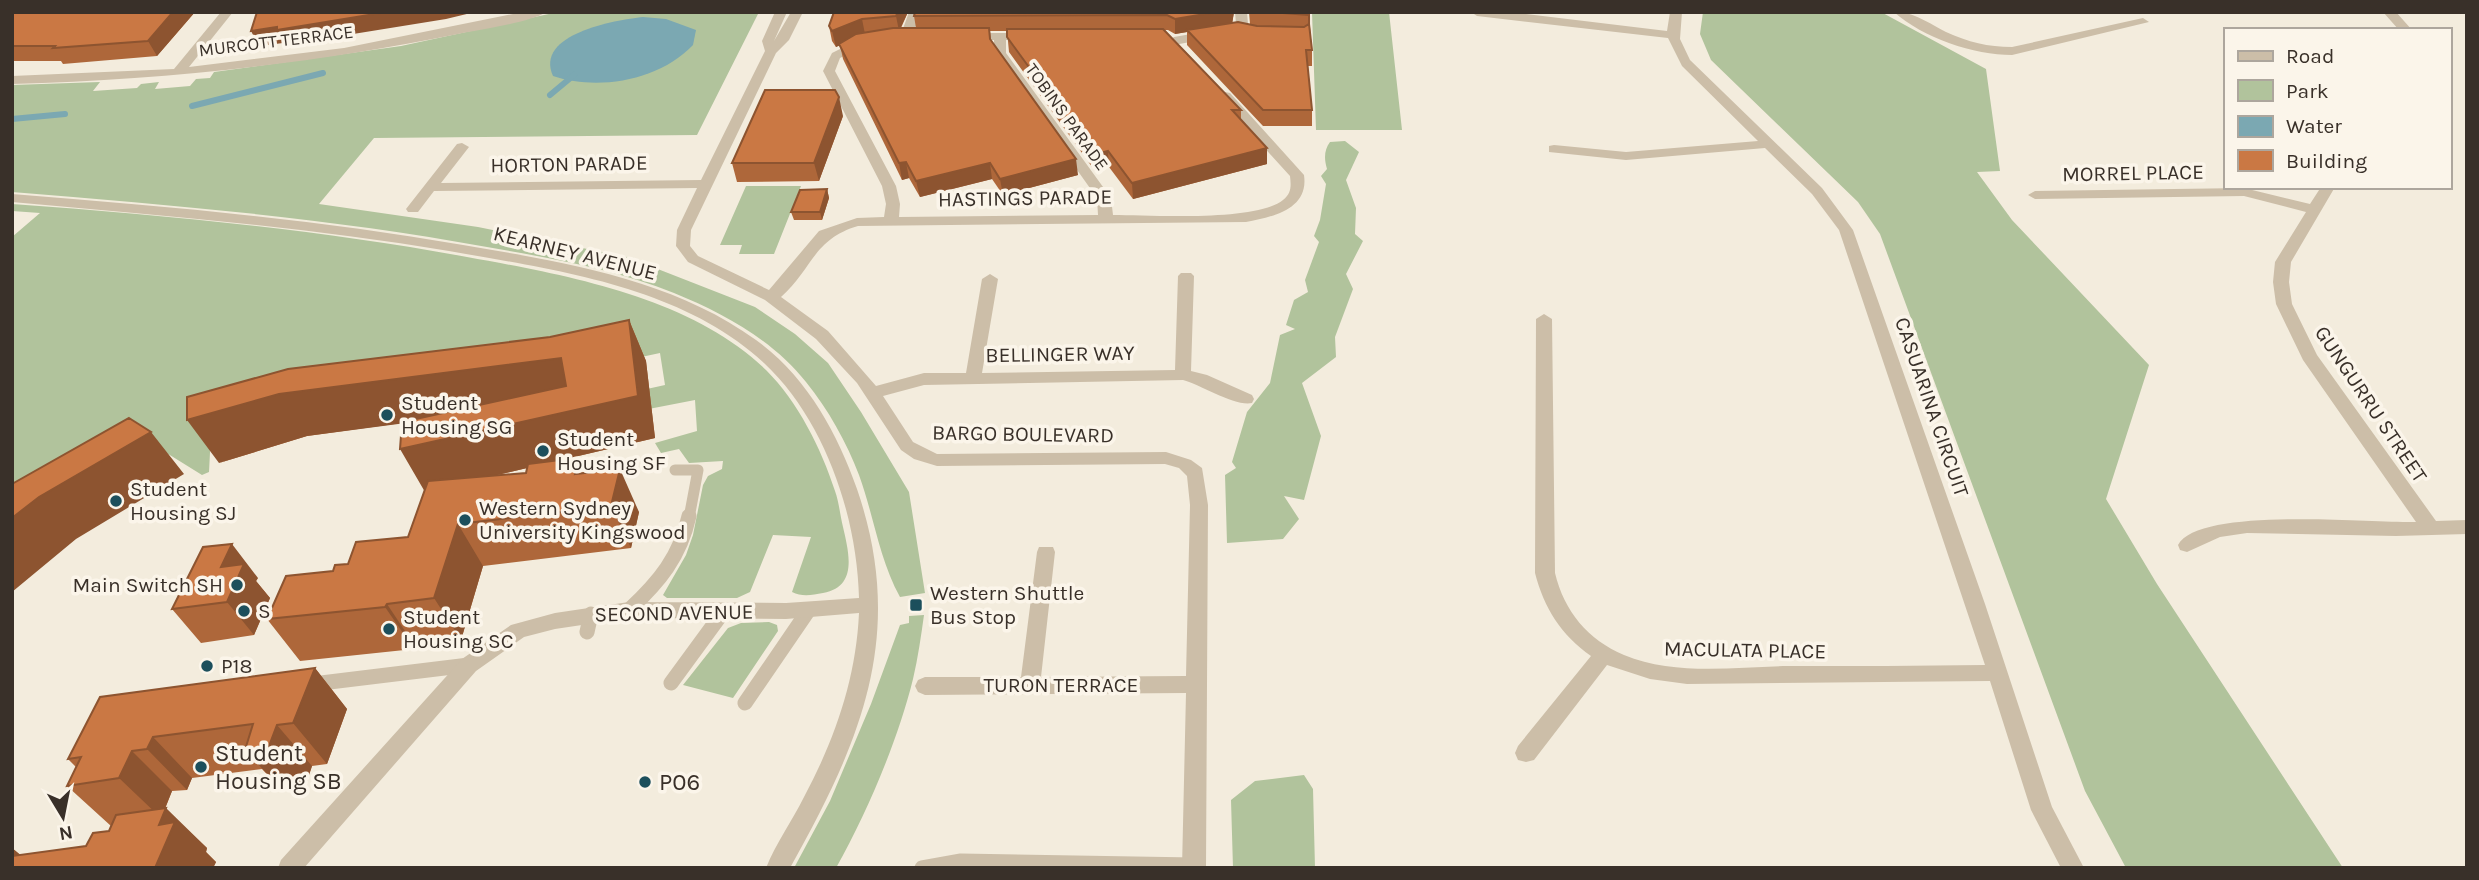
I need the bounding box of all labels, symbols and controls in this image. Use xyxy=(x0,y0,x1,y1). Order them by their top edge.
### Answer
street label: MURCOTT TERRACE xyxy=(197,21,355,61)
legend xyxy=(2224,28,2451,189)
text: Road xyxy=(2286,44,2334,68)
street label: TOBINS PARADE xyxy=(1021,59,1113,175)
text: Park xyxy=(2286,79,2329,103)
text: Water xyxy=(2286,114,2342,138)
text: Building xyxy=(2286,149,2367,173)
street label: HORTON PARADE xyxy=(490,151,648,177)
street label: MORREL PLACE xyxy=(2062,160,2204,186)
street label: HASTINGS PARADE xyxy=(938,184,1112,212)
street label: KEARNEY AVENUE xyxy=(491,221,659,285)
street label: CASUARINA CIRCUIT xyxy=(1890,314,1974,500)
street label: GUNGURRU STREET xyxy=(2310,321,2433,487)
street label: BELLINGER WAY xyxy=(985,341,1135,367)
place label: Student Housing SG xyxy=(401,391,512,439)
marker: Student Housing SG xyxy=(379,407,395,423)
street label: BARGO BOULEVARD xyxy=(932,420,1114,448)
place label: Student Housing SF xyxy=(557,427,666,475)
marker: Student Housing SF xyxy=(535,443,551,459)
place label: Student Housing SJ xyxy=(130,477,236,525)
marker: Student Housing SJ xyxy=(108,493,124,509)
place label: Western Sydney University Kingswood xyxy=(479,496,686,544)
marker: Western Sydney University Kingswood xyxy=(457,512,473,528)
place label: Main Switch SH xyxy=(72,573,223,597)
marker: Main Switch SH xyxy=(229,577,245,593)
place label: Western Shuttle Bus Stop xyxy=(930,581,1084,629)
marker: Western Shuttle Bus Stop xyxy=(908,597,924,613)
place label: S xyxy=(258,599,271,623)
street label: SECOND AVENUE xyxy=(594,600,754,626)
marker: S xyxy=(236,603,252,619)
place label: Student Housing SC xyxy=(403,605,514,653)
marker: Student Housing SC xyxy=(381,621,397,637)
street label: MACULATA PLACE xyxy=(1664,637,1826,663)
place label: P18 xyxy=(221,654,252,678)
marker: P18 xyxy=(199,658,215,674)
street label: TURON TERRACE xyxy=(984,673,1138,697)
place label: Student Housing SB xyxy=(215,739,342,795)
marker: Student Housing SB xyxy=(193,759,209,775)
place label: P06 xyxy=(659,768,700,796)
marker: P06 xyxy=(637,774,653,790)
north arrow xyxy=(28,782,98,852)
text: N xyxy=(57,821,74,845)

